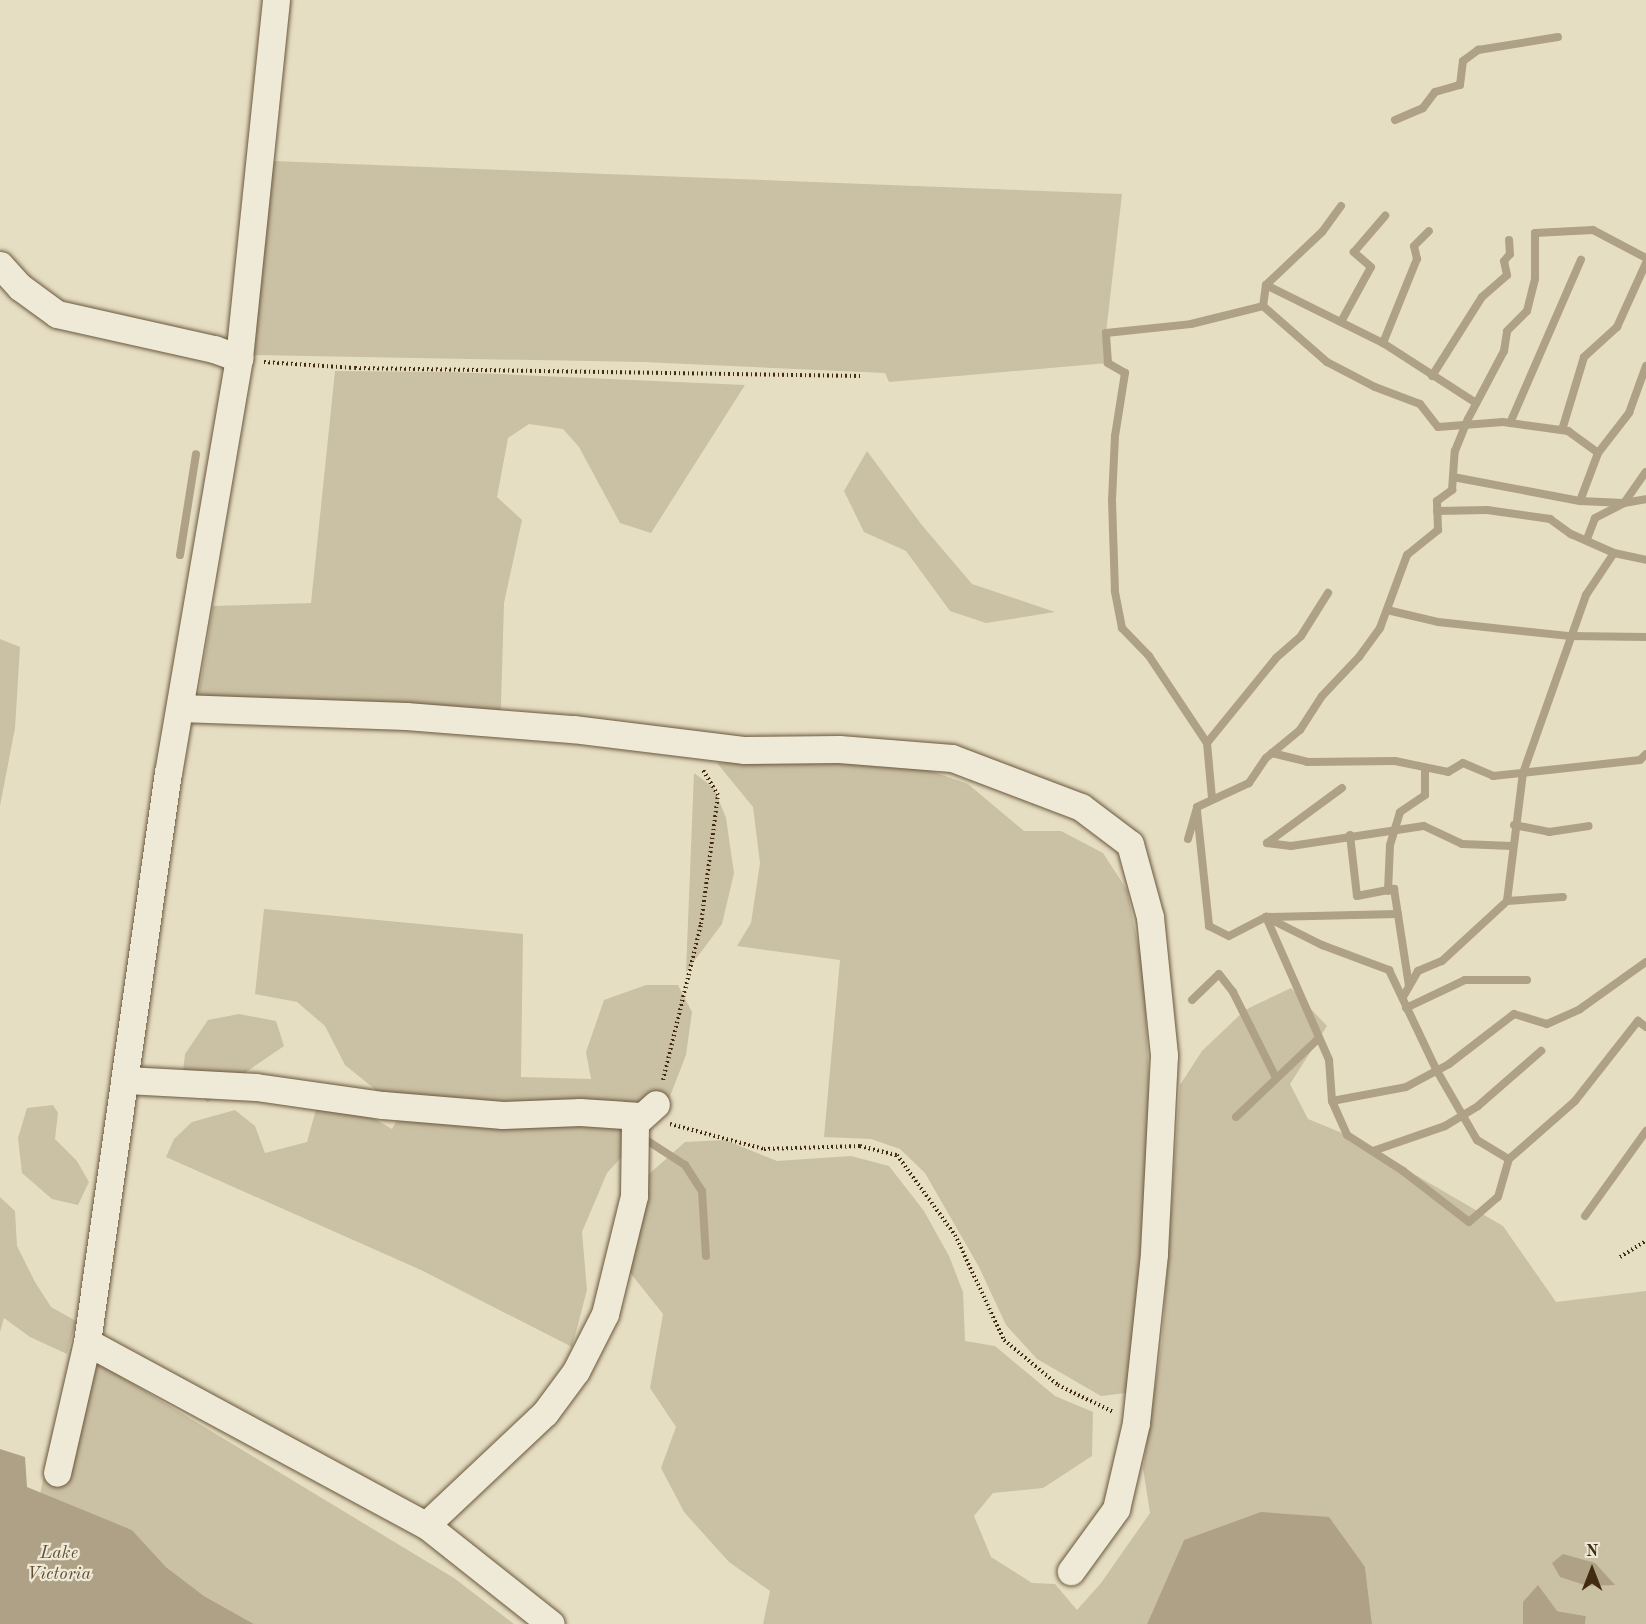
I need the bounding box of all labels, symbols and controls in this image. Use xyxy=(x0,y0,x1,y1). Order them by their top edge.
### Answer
north arrow xyxy=(1562,1540,1622,1600)
water label: Lake Victoria xyxy=(27,1543,91,1586)
text: N xyxy=(1586,1544,1598,1560)

